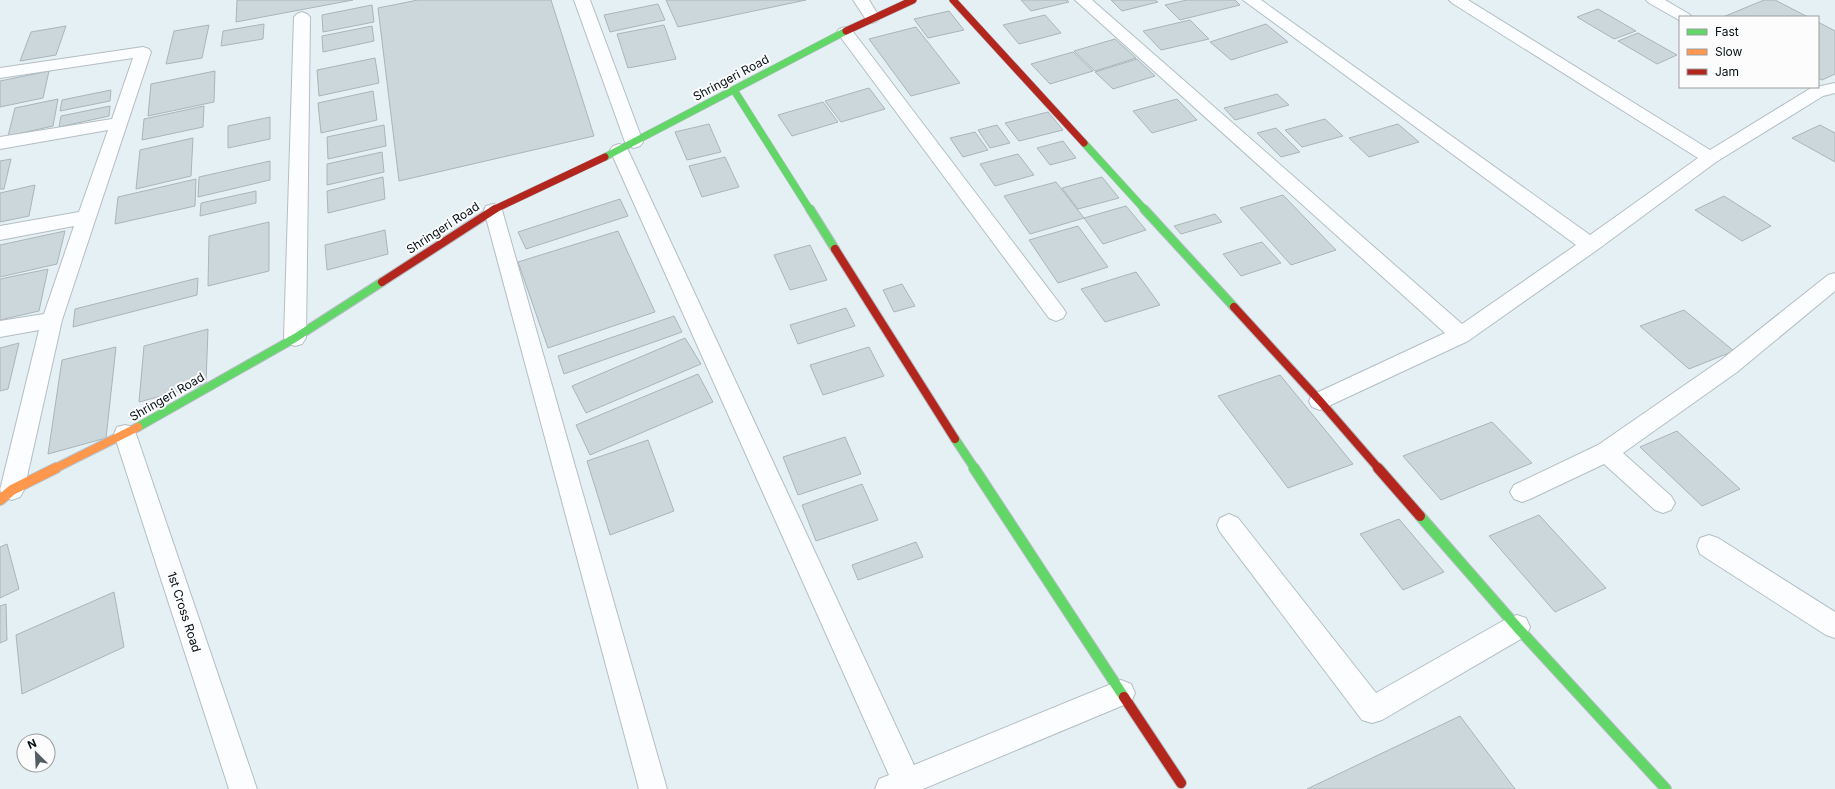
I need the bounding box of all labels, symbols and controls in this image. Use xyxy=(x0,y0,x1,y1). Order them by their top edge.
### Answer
legend xyxy=(1679,16,1819,88)
text: Fast xyxy=(1715,24,1739,39)
text: Slow xyxy=(1715,44,1743,59)
street label: Shringeri Road xyxy=(690,51,771,104)
text: Jam xyxy=(1715,64,1739,79)
street label: Shringeri Road xyxy=(404,198,482,257)
street label: Shringeri Road xyxy=(127,369,207,424)
street label: 1st Cross Road xyxy=(164,570,205,654)
north arrow xyxy=(16,733,56,773)
text: N xyxy=(25,736,39,752)

